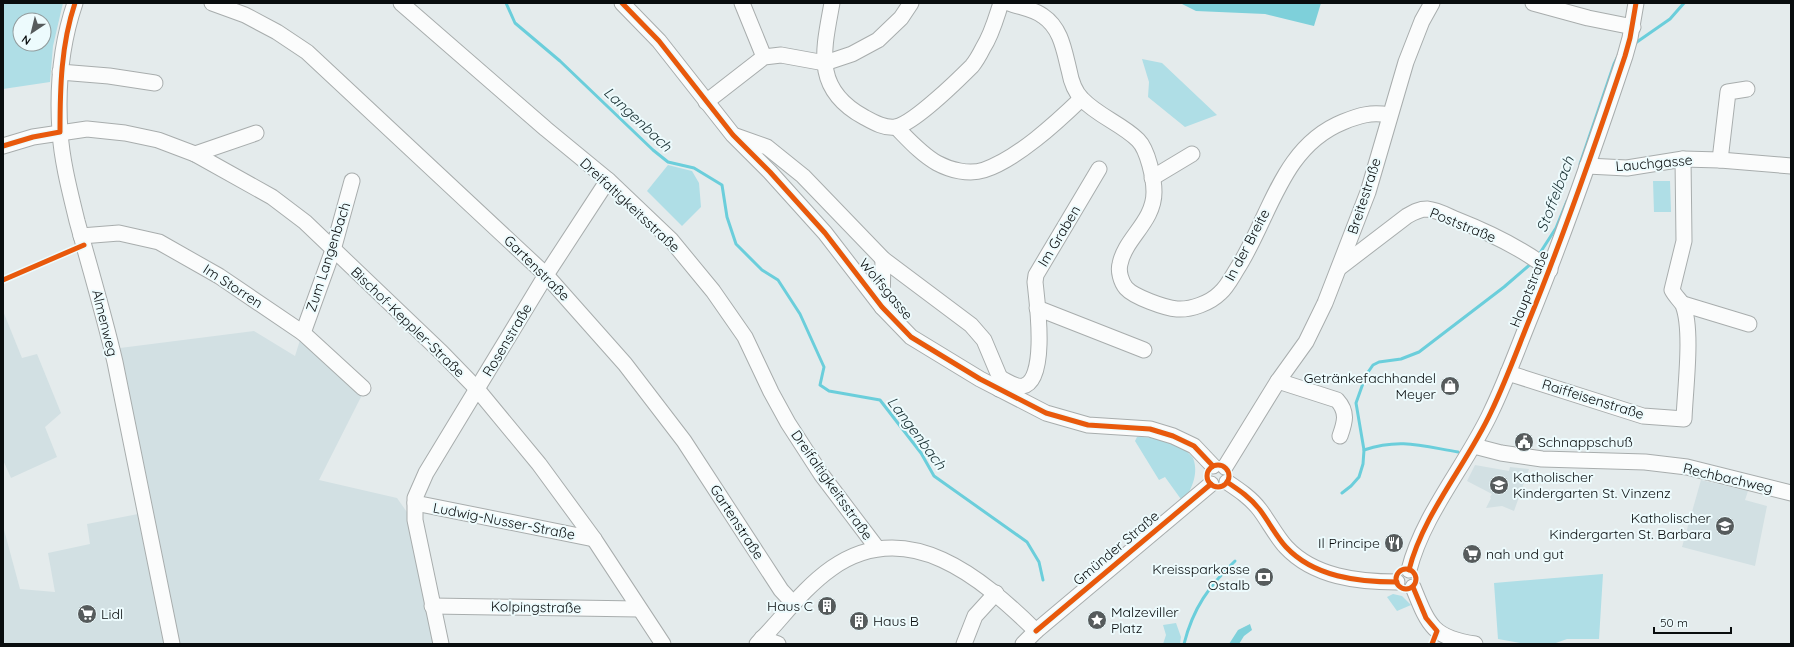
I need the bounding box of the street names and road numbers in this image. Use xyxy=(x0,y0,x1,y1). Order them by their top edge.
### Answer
street label: Lauchgasse xyxy=(1615,151,1693,175)
street label: Dreifaltigkeitsstraße xyxy=(576,154,684,256)
street label: Breitestraße xyxy=(1343,156,1385,236)
street label: Zum Langenbach xyxy=(302,200,354,314)
street label: Im Graben xyxy=(1034,202,1084,270)
street label: Poststraße xyxy=(1427,204,1499,246)
street label: In der Breite xyxy=(1221,206,1273,284)
street label: Gartenstraße xyxy=(500,231,574,305)
street label: Hauptstraße xyxy=(1505,248,1553,330)
street label: Wolfsgasse xyxy=(855,255,917,323)
street label: Im Storren xyxy=(200,260,266,312)
street label: Bischof-Keppler-Straße xyxy=(347,263,469,381)
street label: Almenweg xyxy=(88,288,122,358)
street label: Rosenstraße xyxy=(478,300,536,380)
street label: Raiffeisenstraße xyxy=(1540,375,1646,423)
street label: Dreifaltigkeitsstraße xyxy=(787,426,877,544)
street label: Rechbachweg xyxy=(1681,459,1775,497)
street label: Gartenstraße xyxy=(706,481,768,563)
street label: Ludwig-Nusser-Straße xyxy=(431,498,577,544)
street label: Gmünder Straße xyxy=(1069,507,1163,589)
street label: Kolpingstraße xyxy=(491,597,581,617)

